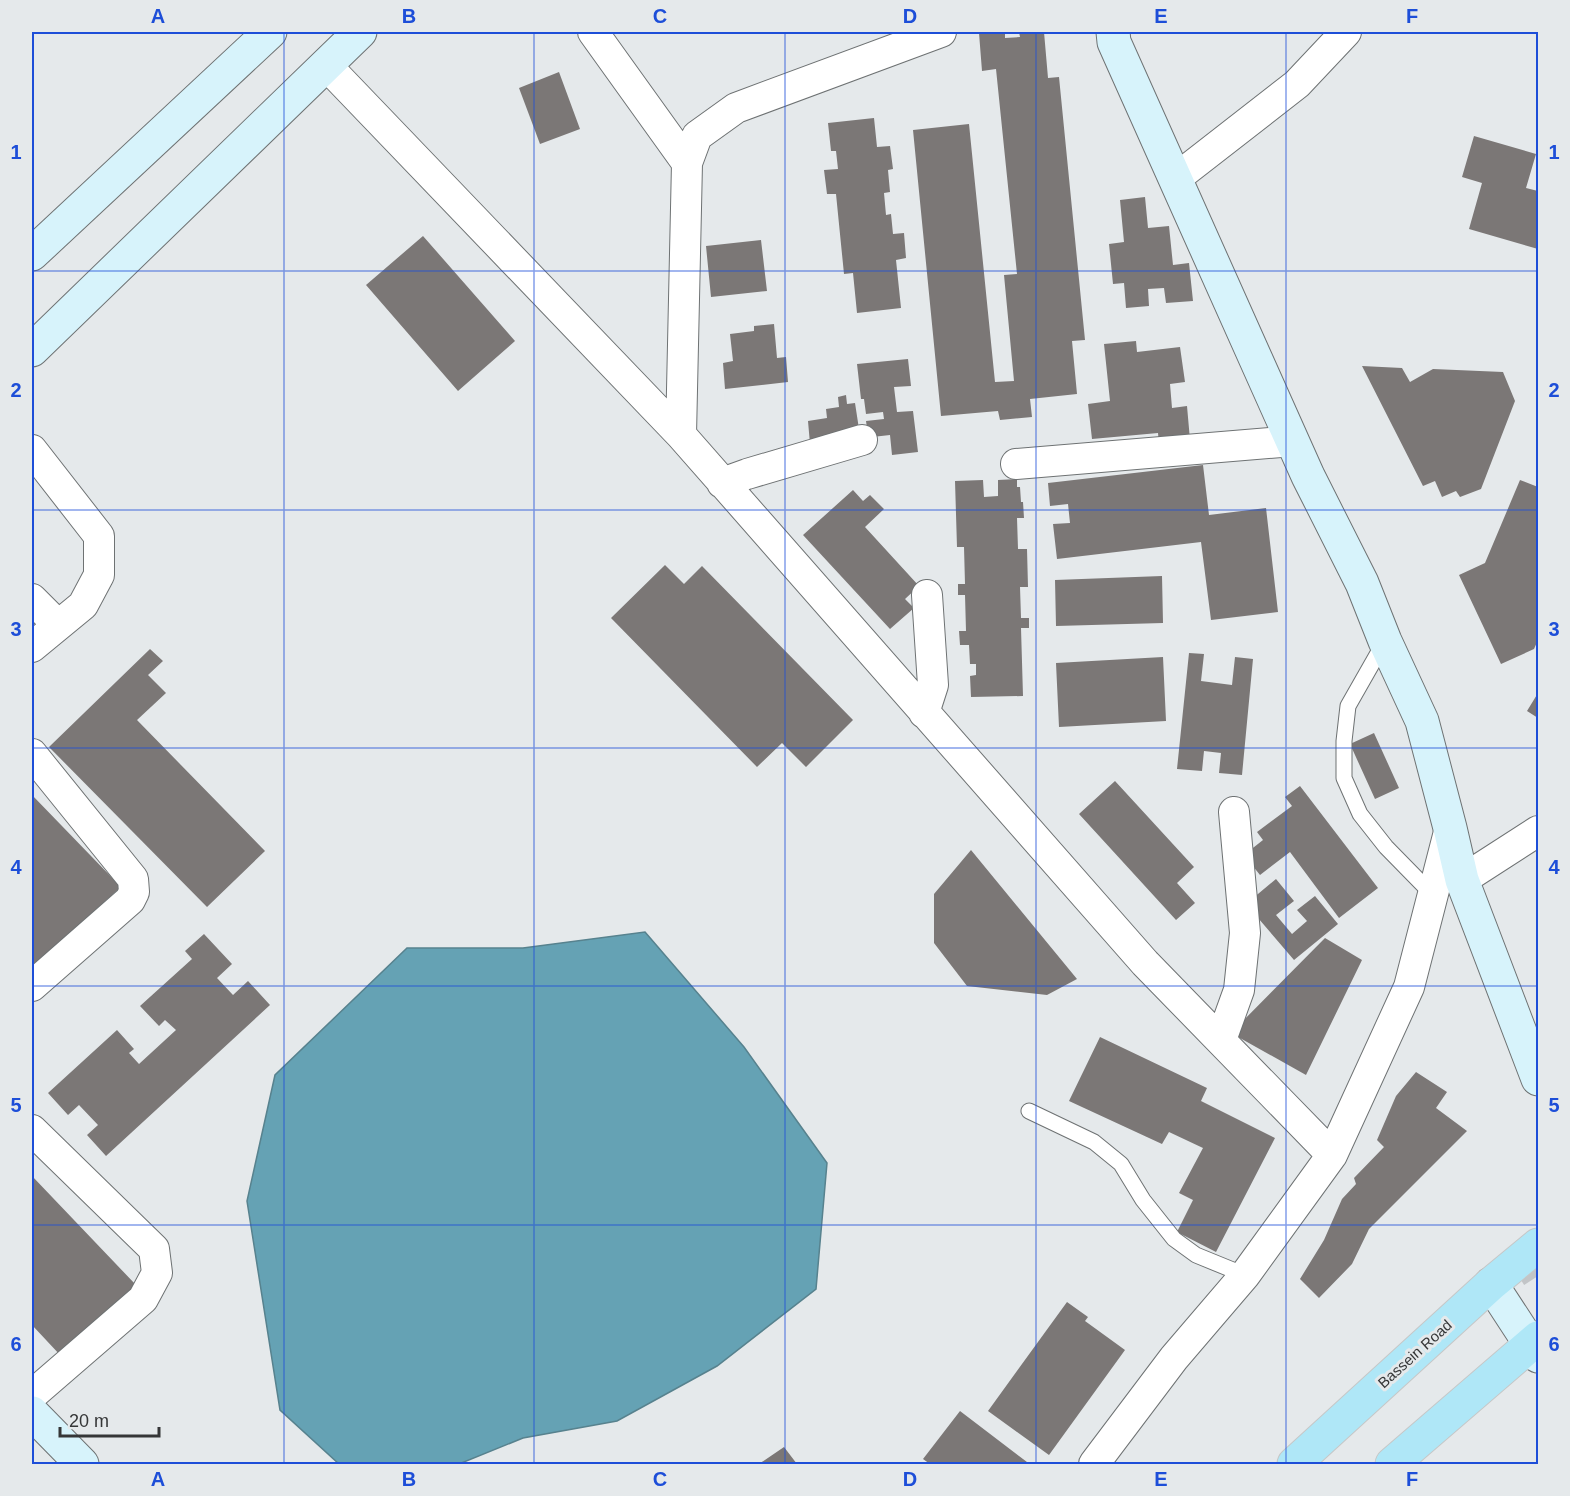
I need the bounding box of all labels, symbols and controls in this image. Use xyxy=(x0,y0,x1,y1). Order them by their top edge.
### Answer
text: A xyxy=(151,5,165,27)
text: B xyxy=(402,5,416,27)
text: C xyxy=(653,5,667,27)
text: D xyxy=(903,5,917,27)
text: E xyxy=(1154,5,1168,27)
text: F xyxy=(1406,5,1418,27)
text: 1 xyxy=(10,141,22,163)
text: 1 xyxy=(1548,141,1560,163)
text: 2 xyxy=(10,379,22,401)
text: 2 xyxy=(1548,379,1560,401)
text: 3 xyxy=(10,618,22,640)
text: 3 xyxy=(1548,618,1560,640)
text: 4 xyxy=(10,856,22,878)
text: 4 xyxy=(1548,856,1560,878)
text: 5 xyxy=(10,1094,22,1116)
text: 5 xyxy=(1548,1094,1560,1116)
street label: Bassein Road xyxy=(1374,1316,1455,1391)
text: 6 xyxy=(10,1333,22,1355)
text: 6 xyxy=(1548,1333,1560,1355)
scale bar xyxy=(60,1400,159,1438)
text: 20 m xyxy=(69,1411,109,1431)
text: A xyxy=(151,1468,165,1490)
text: B xyxy=(402,1468,416,1490)
text: C xyxy=(653,1468,667,1490)
text: D xyxy=(903,1468,917,1490)
text: E xyxy=(1154,1468,1168,1490)
text: F xyxy=(1406,1468,1418,1490)

